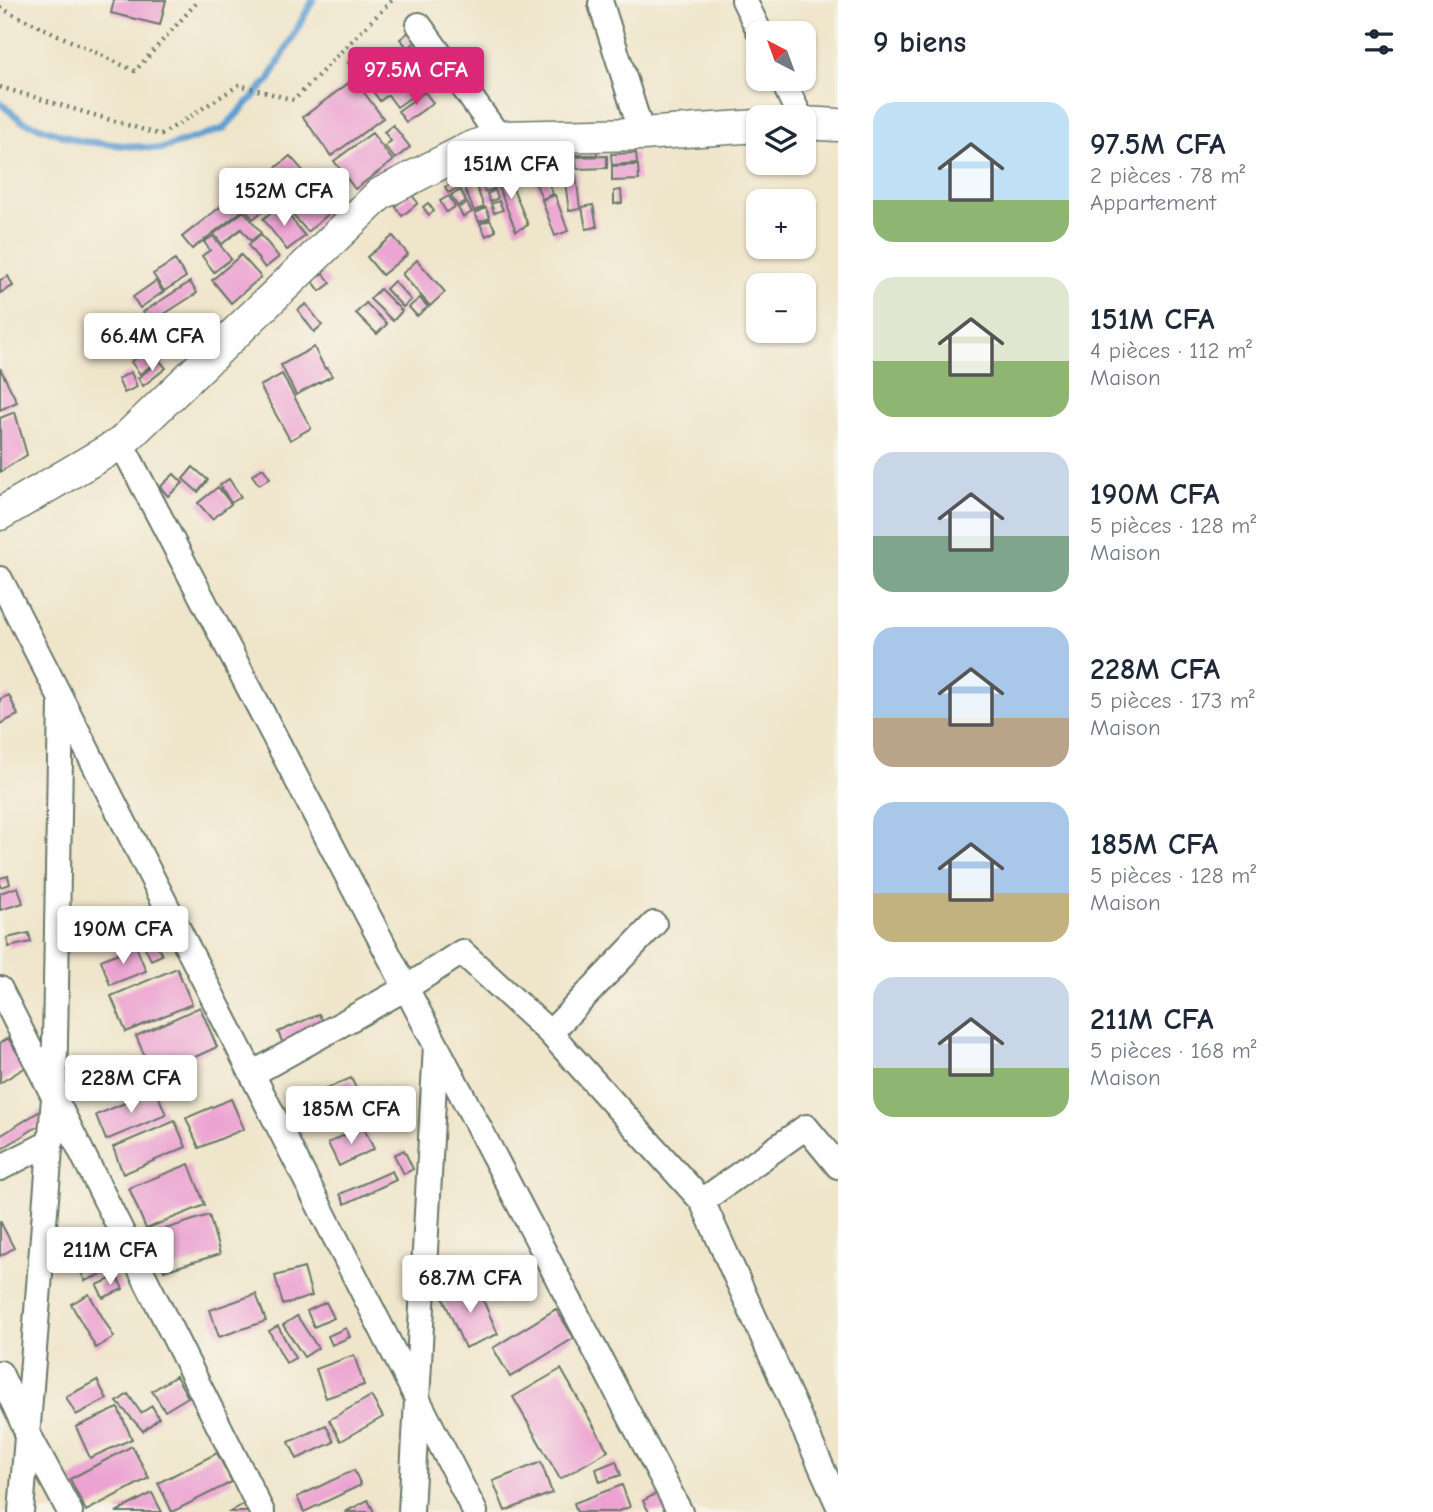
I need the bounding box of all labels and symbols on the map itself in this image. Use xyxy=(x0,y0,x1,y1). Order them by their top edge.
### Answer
north arrow xyxy=(746,21,816,91)
pin: 97.5M CFA xyxy=(336,48,496,107)
pin: 151M CFA xyxy=(439,142,583,201)
pin: 152M CFA xyxy=(212,168,356,228)
pin: 66.4M CFA xyxy=(72,314,232,373)
pin: 190M CFA xyxy=(51,906,195,966)
pin: 228M CFA xyxy=(59,1056,203,1115)
pin: 185M CFA xyxy=(279,1086,423,1146)
pin: 211M CFA xyxy=(38,1228,182,1287)
pin: 68.7M CFA xyxy=(390,1256,550,1315)

